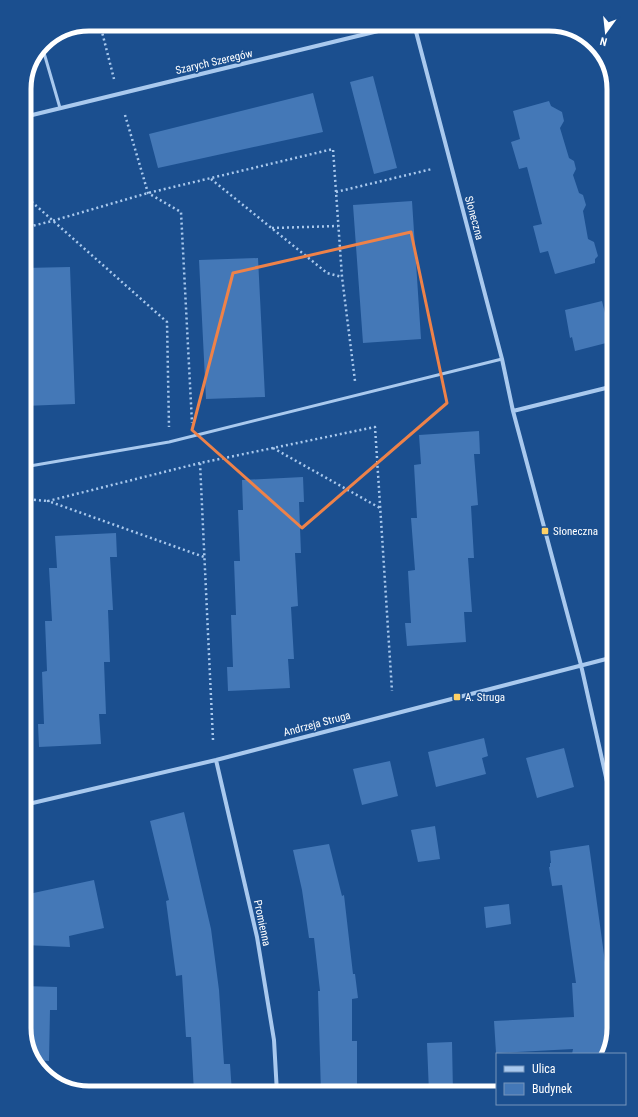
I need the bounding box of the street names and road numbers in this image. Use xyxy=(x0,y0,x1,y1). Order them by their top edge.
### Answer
street label: Szarych Szeregów xyxy=(174,47,254,77)
street label: Słoneczna xyxy=(462,195,486,241)
street label: Andrzeja Struga xyxy=(282,709,352,739)
street label: Promienna xyxy=(251,899,273,947)

